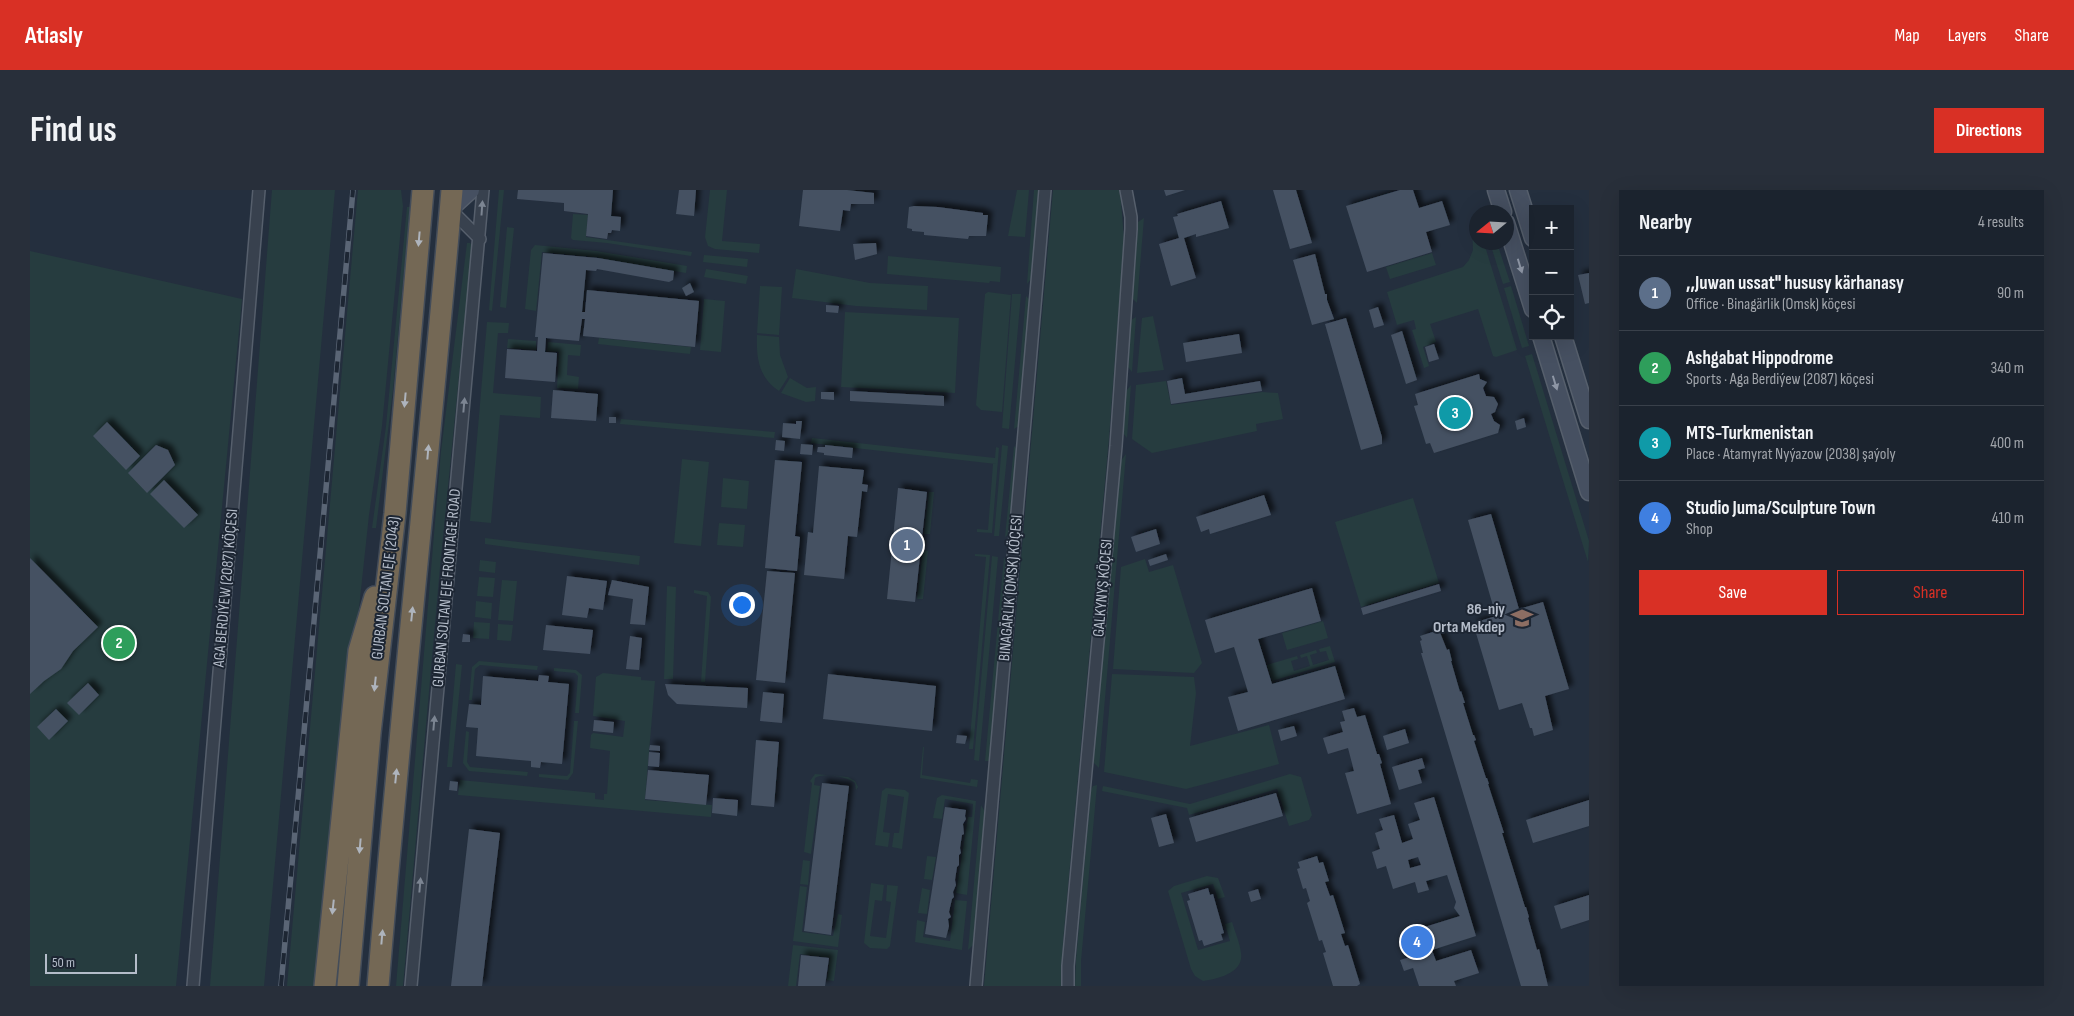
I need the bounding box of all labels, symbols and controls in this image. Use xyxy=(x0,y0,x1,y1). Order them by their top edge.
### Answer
text: Atlasly xyxy=(25,21,83,50)
text: Map xyxy=(1895,25,1920,46)
text: Layers xyxy=(1948,25,1987,46)
text: Share xyxy=(2015,25,2049,46)
button: Directions xyxy=(1934,108,2044,153)
text: Find us xyxy=(30,109,117,152)
one-way arrow xyxy=(479,200,487,216)
north arrow xyxy=(1469,205,1514,250)
map controls xyxy=(1529,205,1574,340)
button: + xyxy=(1529,205,1574,250)
text: Nearby xyxy=(1639,210,1692,235)
text: 4 results xyxy=(1978,213,2024,232)
one-way arrow xyxy=(415,231,423,247)
button: − xyxy=(1529,250,1574,295)
one-way arrow xyxy=(1516,259,1524,274)
text: ,,Juwan ussat" hususy kärhanasy xyxy=(1686,272,1904,295)
text: 1 xyxy=(1652,284,1658,303)
text: 90 m xyxy=(1997,284,2024,303)
button: locate xyxy=(1529,295,1574,340)
text: Office · Binagärlik (Omsk) köçesi xyxy=(1686,295,1856,314)
text: Ashgabat Hippodrome xyxy=(1686,347,1833,370)
text: 2 xyxy=(1651,359,1659,378)
text: 340 m xyxy=(1991,359,2024,378)
text: Sports · Aga Berdiýew (2087) köçesi xyxy=(1686,370,1874,389)
one-way arrow xyxy=(1552,375,1560,390)
one-way arrow xyxy=(401,393,409,409)
pin: 3 xyxy=(1439,394,1471,432)
one-way arrow xyxy=(460,396,468,412)
text: MTS-Turkmenistan xyxy=(1686,422,1813,445)
text: 3 xyxy=(1651,434,1659,453)
text: 400 m xyxy=(1990,434,2024,453)
one-way arrow xyxy=(424,444,432,460)
text: Place · Atamyrat Nyýazow (2038) şaýoly xyxy=(1686,445,1896,464)
street label: GURBAN SOLTAN EJE FRONTAGE ROAD xyxy=(429,488,465,688)
text: Studio Juma/Sculpture Town xyxy=(1686,497,1875,520)
street label: AGA BERDIÝEW (2087) KÖÇESI xyxy=(210,508,242,669)
text: 4 xyxy=(1651,509,1659,528)
text: 410 m xyxy=(1992,509,2024,528)
street label: BINAGÄRLIK (OMSK) KÖÇESI xyxy=(995,514,1027,662)
street label: GURBAN SOLTAN EJE (2043) xyxy=(368,515,404,661)
text: Shop xyxy=(1686,520,1713,539)
pin: 1 xyxy=(891,526,923,564)
street label: GALKYNYŞ KÖÇESI xyxy=(1089,538,1117,638)
button: Save xyxy=(1639,570,1827,615)
button: Share xyxy=(1837,570,2024,615)
your location xyxy=(729,592,755,618)
place label: 86-njy Orta Mekdep xyxy=(1433,600,1505,637)
school or university icon: 86-njy Orta Mekdep xyxy=(1509,605,1535,631)
one-way arrow xyxy=(409,606,417,622)
pin: 2 xyxy=(103,624,135,662)
one-way arrow xyxy=(371,676,379,692)
one-way arrow xyxy=(431,715,439,731)
one-way arrow xyxy=(392,767,400,783)
one-way arrow xyxy=(356,838,364,854)
one-way arrow xyxy=(416,877,424,893)
one-way arrow xyxy=(329,899,337,915)
pin: 4 xyxy=(1401,923,1433,961)
one-way arrow xyxy=(378,929,386,945)
scale bar xyxy=(45,951,138,974)
text: 50 m xyxy=(52,954,75,971)

